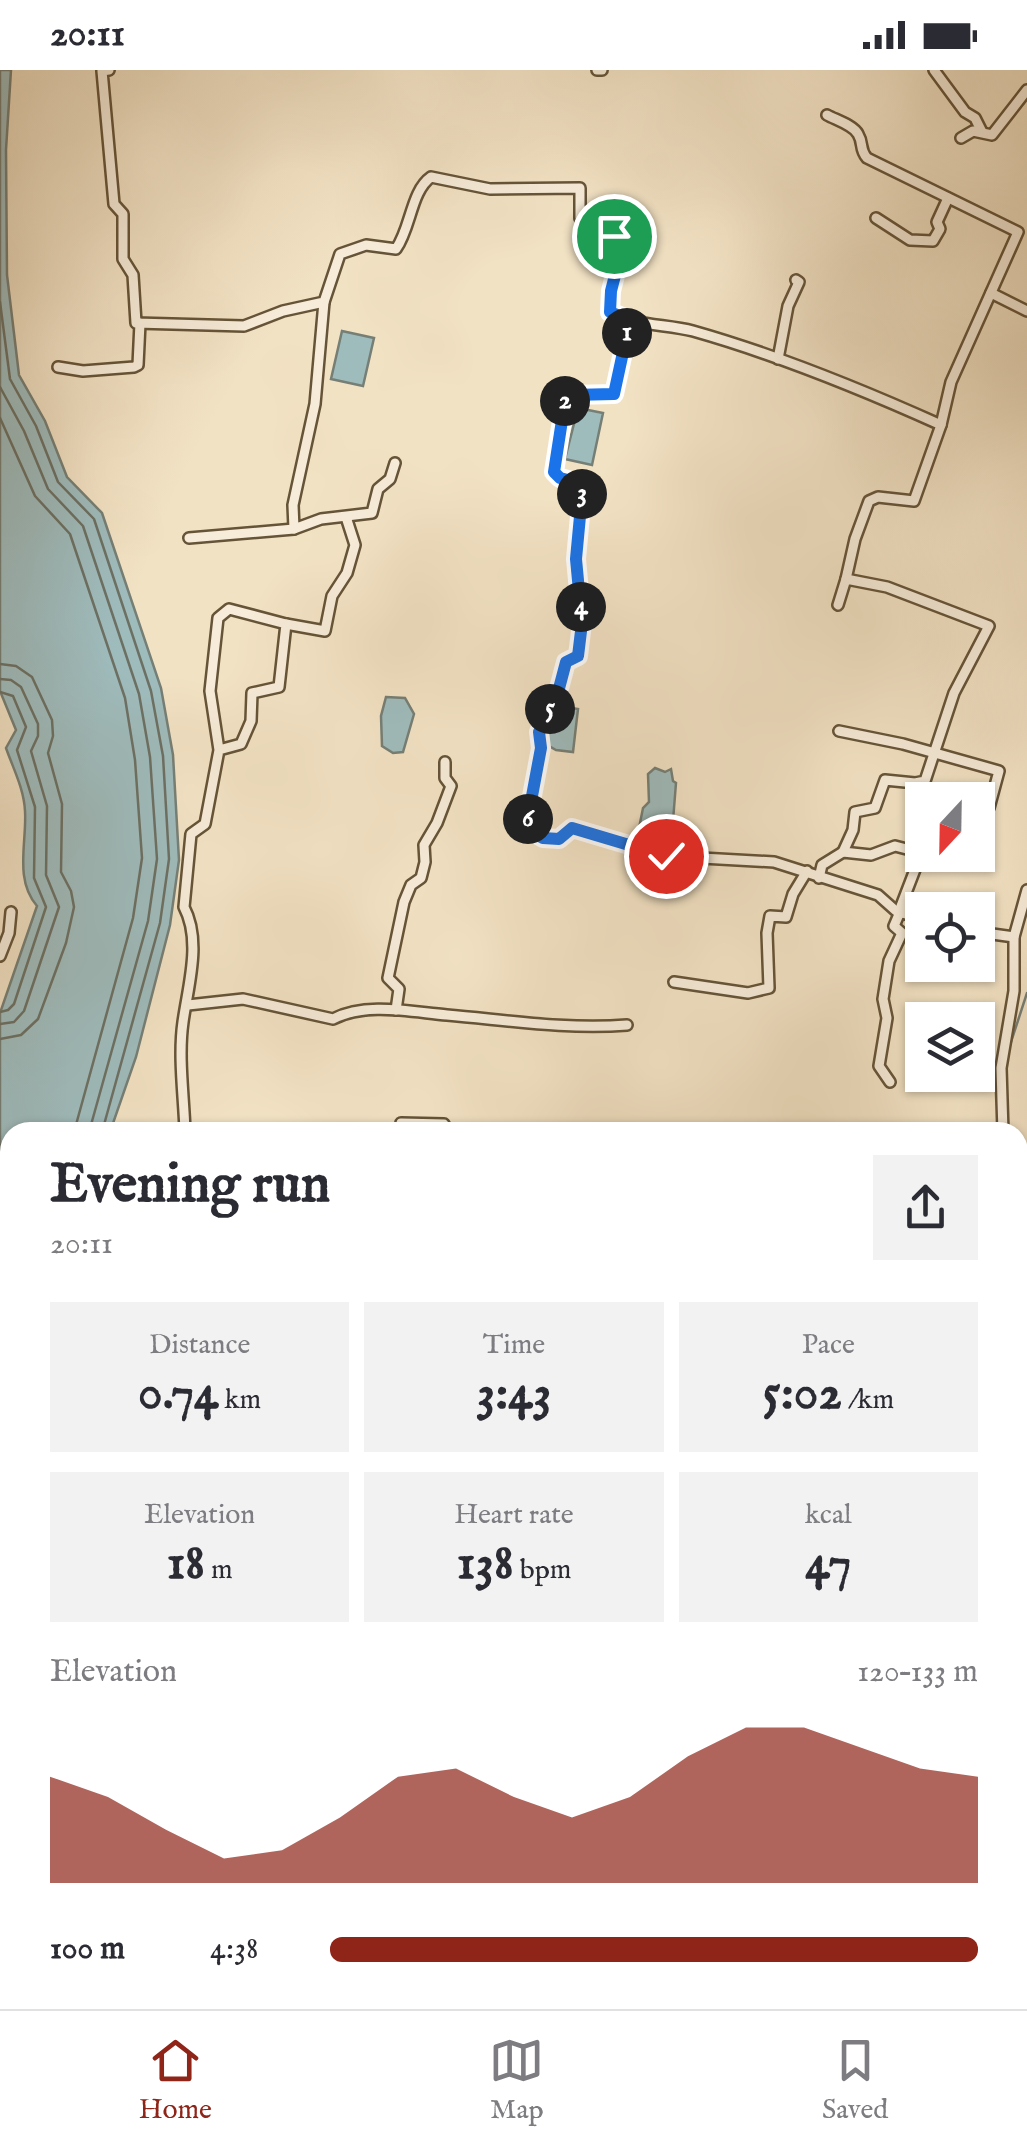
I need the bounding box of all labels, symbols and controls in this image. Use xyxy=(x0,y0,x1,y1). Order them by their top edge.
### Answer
text: 20:11 xyxy=(50,11,125,59)
pin xyxy=(572,194,657,279)
icon: arrive xyxy=(587,209,642,264)
pin: 1 xyxy=(602,308,652,358)
text: 1 xyxy=(622,315,632,350)
pin: 2 xyxy=(540,376,590,426)
text: 2 xyxy=(558,383,572,418)
pin: 3 xyxy=(557,469,607,519)
text: 3 xyxy=(577,476,587,511)
pin: 4 xyxy=(556,582,606,632)
text: 4 xyxy=(574,589,588,624)
pin: 5 xyxy=(525,684,575,734)
text: 5 xyxy=(545,691,555,726)
north arrow xyxy=(905,782,995,872)
map controls xyxy=(905,782,995,1092)
pin: 6 xyxy=(503,794,553,844)
text: 6 xyxy=(522,801,534,836)
pin xyxy=(624,814,709,899)
icon: check xyxy=(639,829,694,884)
button: locate xyxy=(905,892,995,982)
button: layers xyxy=(905,1002,995,1092)
text: Evening run xyxy=(50,1151,330,1221)
button: share xyxy=(873,1155,978,1260)
text: 20:11 xyxy=(50,1224,113,1265)
text: Distance xyxy=(149,1328,250,1363)
text: Time xyxy=(483,1328,545,1363)
text: Pace xyxy=(802,1328,855,1363)
text: 0.74 xyxy=(138,1363,219,1426)
text: 3:43 xyxy=(476,1363,552,1426)
text: 5:02 xyxy=(763,1363,842,1426)
text: km xyxy=(219,1383,261,1418)
text: /km xyxy=(842,1383,894,1418)
text: Elevation xyxy=(144,1498,255,1533)
text: Heart rate xyxy=(454,1498,574,1533)
text: kcal xyxy=(805,1498,852,1533)
text: 18 xyxy=(167,1533,205,1596)
text: 138 xyxy=(457,1533,514,1596)
text: 47 xyxy=(805,1533,852,1596)
text: m xyxy=(205,1553,233,1588)
text: bpm xyxy=(514,1553,571,1588)
text: Elevation xyxy=(50,1652,177,1693)
text: 120–133 m xyxy=(857,1652,978,1693)
text: 100 m xyxy=(50,1929,125,1970)
text: 4:38 xyxy=(210,1929,259,1970)
tab: Home xyxy=(139,2033,212,2128)
tab: Map xyxy=(489,2033,544,2128)
tab: Saved xyxy=(822,2033,888,2128)

